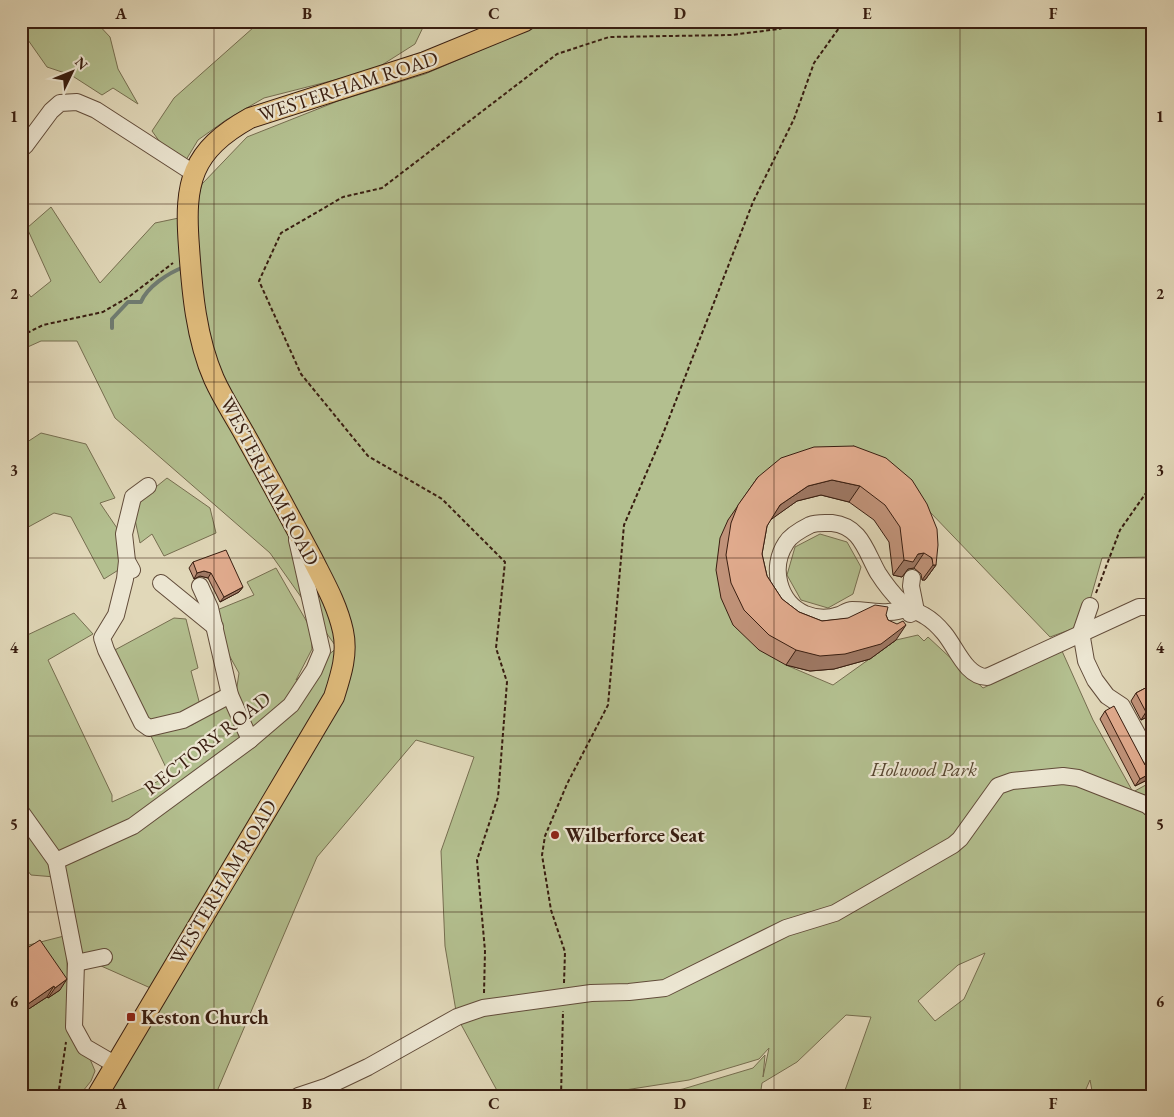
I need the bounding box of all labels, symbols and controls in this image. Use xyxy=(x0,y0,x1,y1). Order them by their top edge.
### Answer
text: A xyxy=(114,3,127,24)
text: B xyxy=(302,3,312,24)
text: C xyxy=(488,3,500,24)
text: D xyxy=(674,3,686,24)
text: E xyxy=(862,3,872,24)
text: F xyxy=(1049,3,1058,24)
street label: WESTERHAM ROAD xyxy=(255,45,441,127)
north arrow xyxy=(48,48,98,98)
text: N xyxy=(71,53,92,74)
text: 1 xyxy=(10,106,18,127)
text: 1 xyxy=(1156,106,1164,127)
text: 2 xyxy=(10,283,19,304)
text: 2 xyxy=(1156,283,1165,304)
street label: WESTERHAM ROAD xyxy=(214,392,326,570)
text: 3 xyxy=(10,460,18,481)
text: 3 xyxy=(1156,460,1164,481)
text: 4 xyxy=(10,637,19,658)
text: 4 xyxy=(1156,637,1165,658)
street label: RECTORY ROAD xyxy=(138,685,276,801)
park label: Holwood Park xyxy=(870,756,977,782)
street label: WESTERHAM ROAD xyxy=(164,795,282,969)
text: 5 xyxy=(10,814,18,835)
text: 5 xyxy=(1156,814,1164,835)
place label: Wilberforce Seat xyxy=(565,822,705,848)
marker: Wilberforce Seat xyxy=(549,829,561,841)
text: 6 xyxy=(10,991,19,1012)
text: 6 xyxy=(1156,991,1165,1012)
place label: Keston Church xyxy=(141,1004,269,1030)
marker: Keston Church xyxy=(125,1011,137,1023)
text: A xyxy=(114,1093,127,1114)
text: B xyxy=(302,1093,312,1114)
text: C xyxy=(488,1093,500,1114)
text: D xyxy=(674,1093,686,1114)
text: E xyxy=(862,1093,872,1114)
text: F xyxy=(1049,1093,1058,1114)

